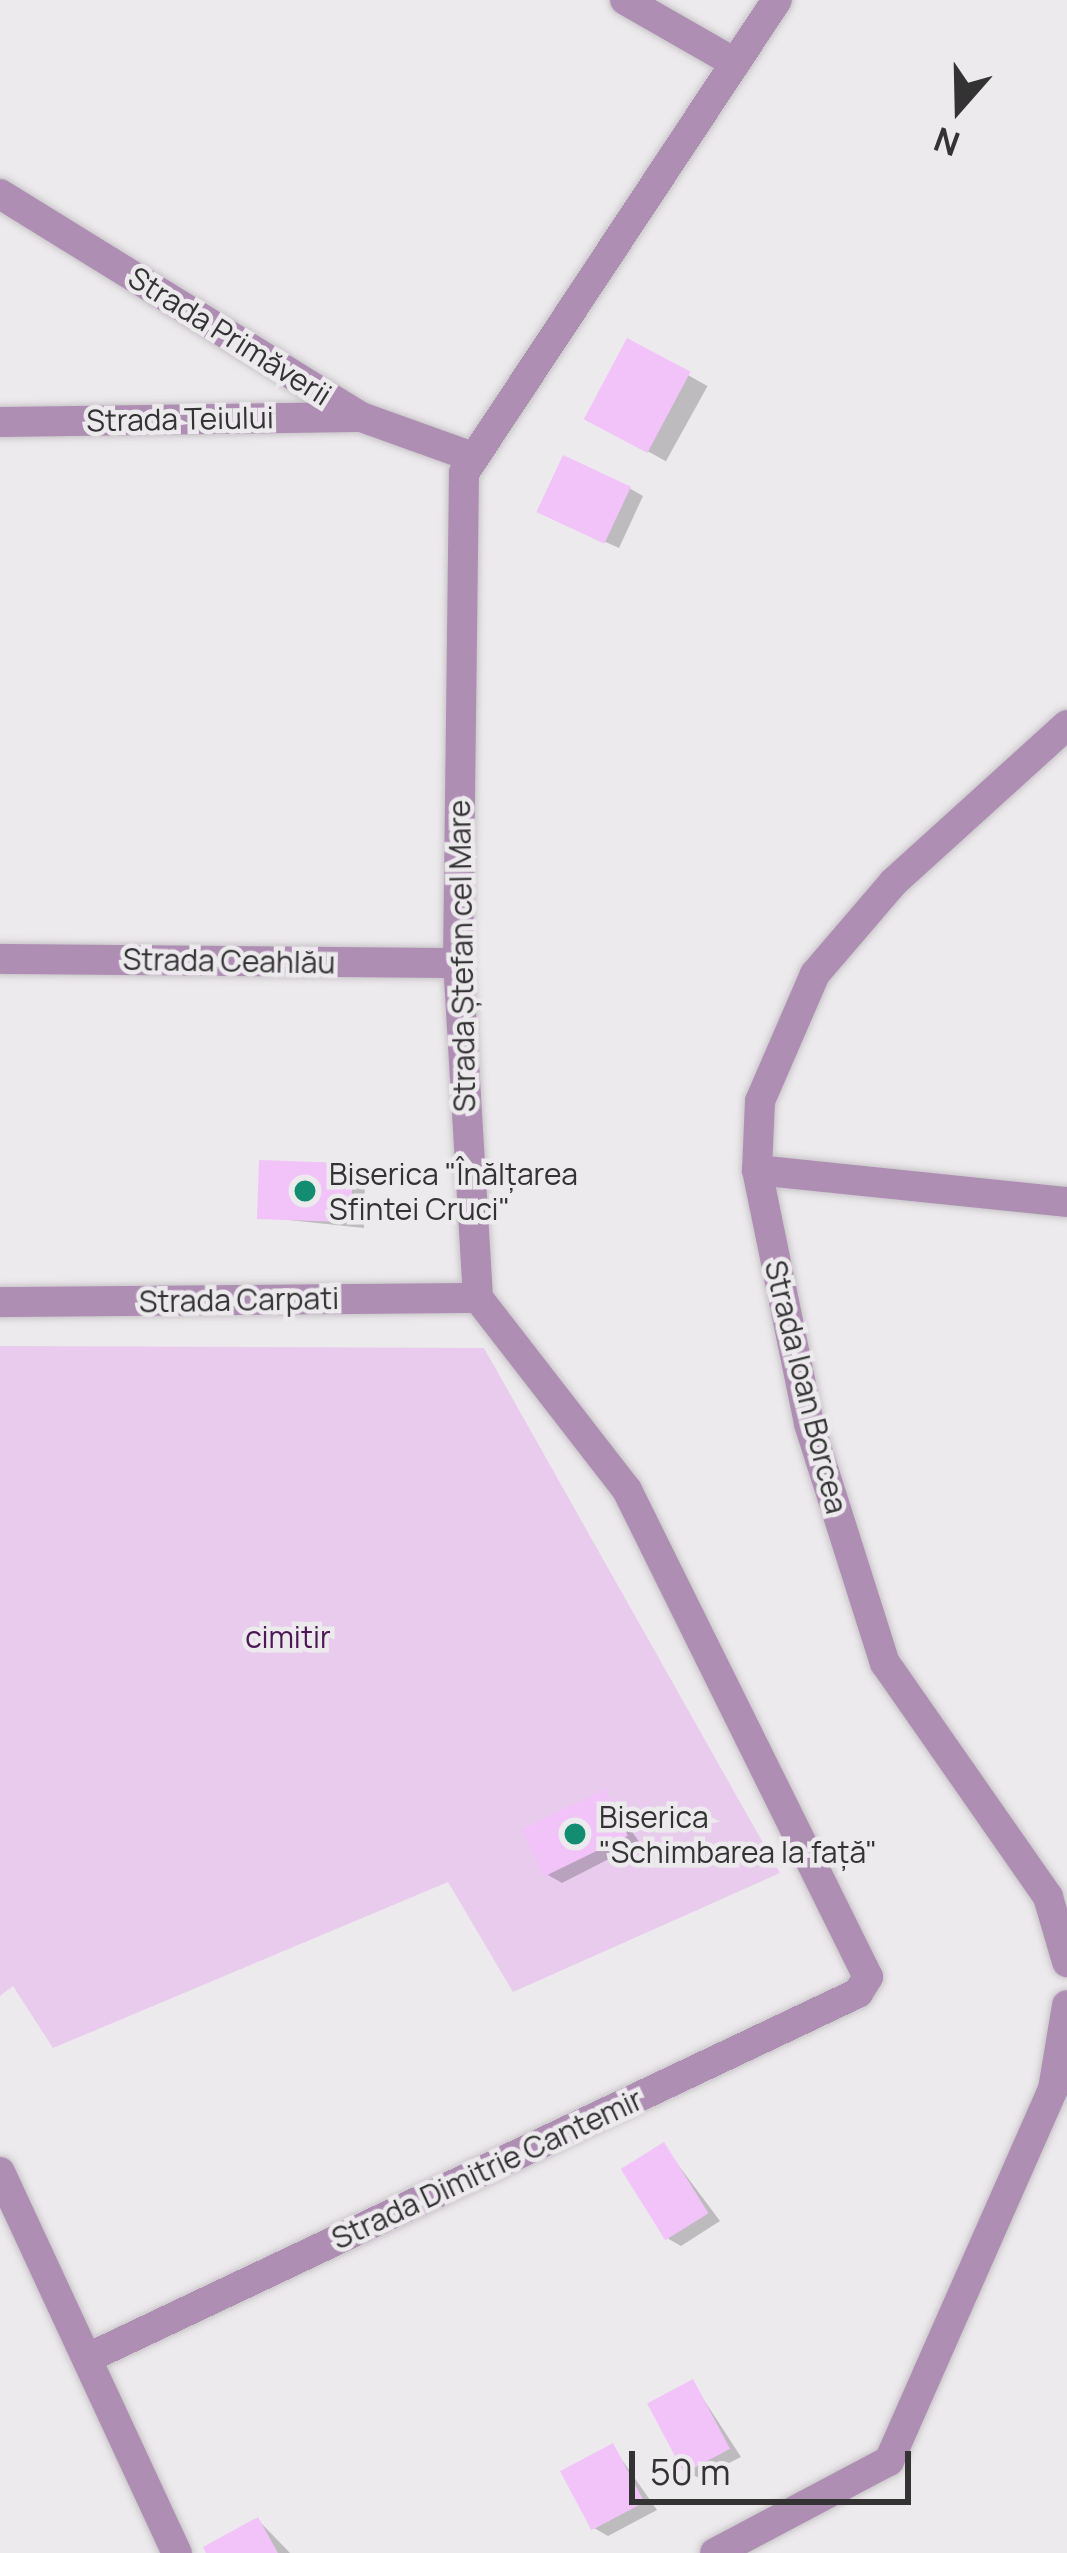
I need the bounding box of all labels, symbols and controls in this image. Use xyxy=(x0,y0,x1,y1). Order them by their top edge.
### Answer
north arrow xyxy=(899,48,1019,168)
text: N xyxy=(928,117,965,167)
street label: Strada Primăverii xyxy=(122,259,338,413)
street label: Strada Teiului xyxy=(86,399,274,439)
street label: Strada Ștefan cel Mare xyxy=(441,799,483,1113)
street label: Strada Ceahlău xyxy=(122,941,336,981)
place label: Biserica "Înălțarea Sfintei Cruci" xyxy=(329,1156,578,1226)
marker: Biserica "Înălțarea Sfintei Cruci" xyxy=(292,1178,318,1204)
street label: Strada Ioan Borcea xyxy=(757,1257,855,1517)
street label: Strada Carpati xyxy=(139,1280,339,1320)
park label: cimitir xyxy=(245,1619,331,1655)
place label: Biserica "Schimbarea la față" xyxy=(599,1799,877,1870)
marker: Biserica "Schimbarea la față" xyxy=(562,1821,588,1847)
street label: Strada Dimitrie Cantemir xyxy=(326,2081,648,2257)
scale bar xyxy=(635,2427,917,2501)
text: 50 m xyxy=(650,2447,730,2496)

